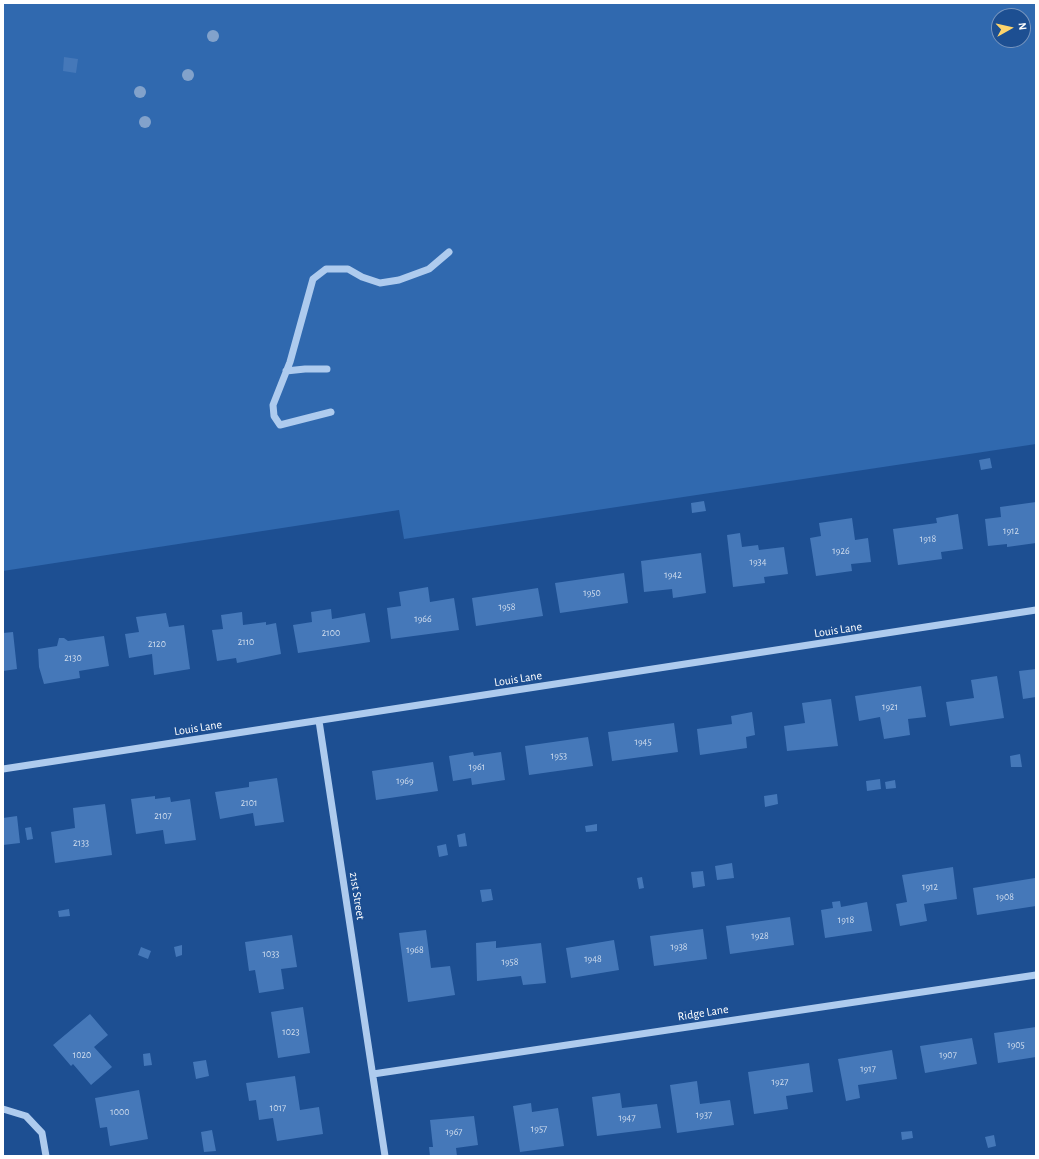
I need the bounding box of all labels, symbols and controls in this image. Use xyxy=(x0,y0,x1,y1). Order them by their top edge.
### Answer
north arrow xyxy=(991,8,1031,48)
text: N xyxy=(1016,22,1028,31)
house number: 1912 xyxy=(1003,525,1019,537)
house number: 1918 xyxy=(920,533,936,545)
house number: 1926 xyxy=(832,545,850,557)
house number: 1934 xyxy=(749,556,767,568)
house number: 1942 xyxy=(664,569,682,581)
house number: 1950 xyxy=(583,587,601,599)
house number: 1958 xyxy=(498,601,516,613)
house number: 1966 xyxy=(414,613,432,625)
street label: Louis Lane xyxy=(813,619,863,641)
house number: 2100 xyxy=(322,627,340,639)
house number: 2110 xyxy=(238,636,254,648)
house number: 2120 xyxy=(148,638,166,650)
house number: 2130 xyxy=(64,652,82,664)
street label: Louis Lane xyxy=(493,668,543,690)
house number: 1921 xyxy=(882,701,898,713)
street label: Louis Lane xyxy=(173,717,223,739)
house number: 1945 xyxy=(634,736,652,748)
house number: 1953 xyxy=(551,750,567,762)
house number: 1961 xyxy=(469,761,485,773)
house number: 1969 xyxy=(396,775,414,787)
house number: 2101 xyxy=(241,797,257,809)
house number: 2107 xyxy=(154,810,172,822)
house number: 2133 xyxy=(73,837,89,849)
street label: 21st Street xyxy=(346,871,368,921)
house number: 1912 xyxy=(922,881,938,893)
house number: 1908 xyxy=(996,891,1014,903)
house number: 1918 xyxy=(838,914,854,926)
house number: 1928 xyxy=(751,930,769,942)
house number: 1938 xyxy=(671,941,687,953)
house number: 1968 xyxy=(406,944,424,956)
house number: 1033 xyxy=(263,948,279,960)
house number: 1948 xyxy=(584,953,602,965)
house number: 1958 xyxy=(501,956,519,968)
street label: Ridge Lane xyxy=(677,1002,729,1024)
house number: 1023 xyxy=(282,1026,300,1038)
house number: 1905 xyxy=(1007,1039,1025,1051)
house number: 1020 xyxy=(73,1049,91,1061)
house number: 1907 xyxy=(939,1049,957,1061)
house number: 1917 xyxy=(860,1063,876,1075)
house number: 1927 xyxy=(772,1076,788,1088)
house number: 1017 xyxy=(270,1102,286,1114)
house number: 1000 xyxy=(110,1106,130,1118)
house number: 1937 xyxy=(696,1109,712,1121)
house number: 1947 xyxy=(618,1112,636,1124)
house number: 1957 xyxy=(531,1123,547,1135)
house number: 1967 xyxy=(445,1126,463,1138)

